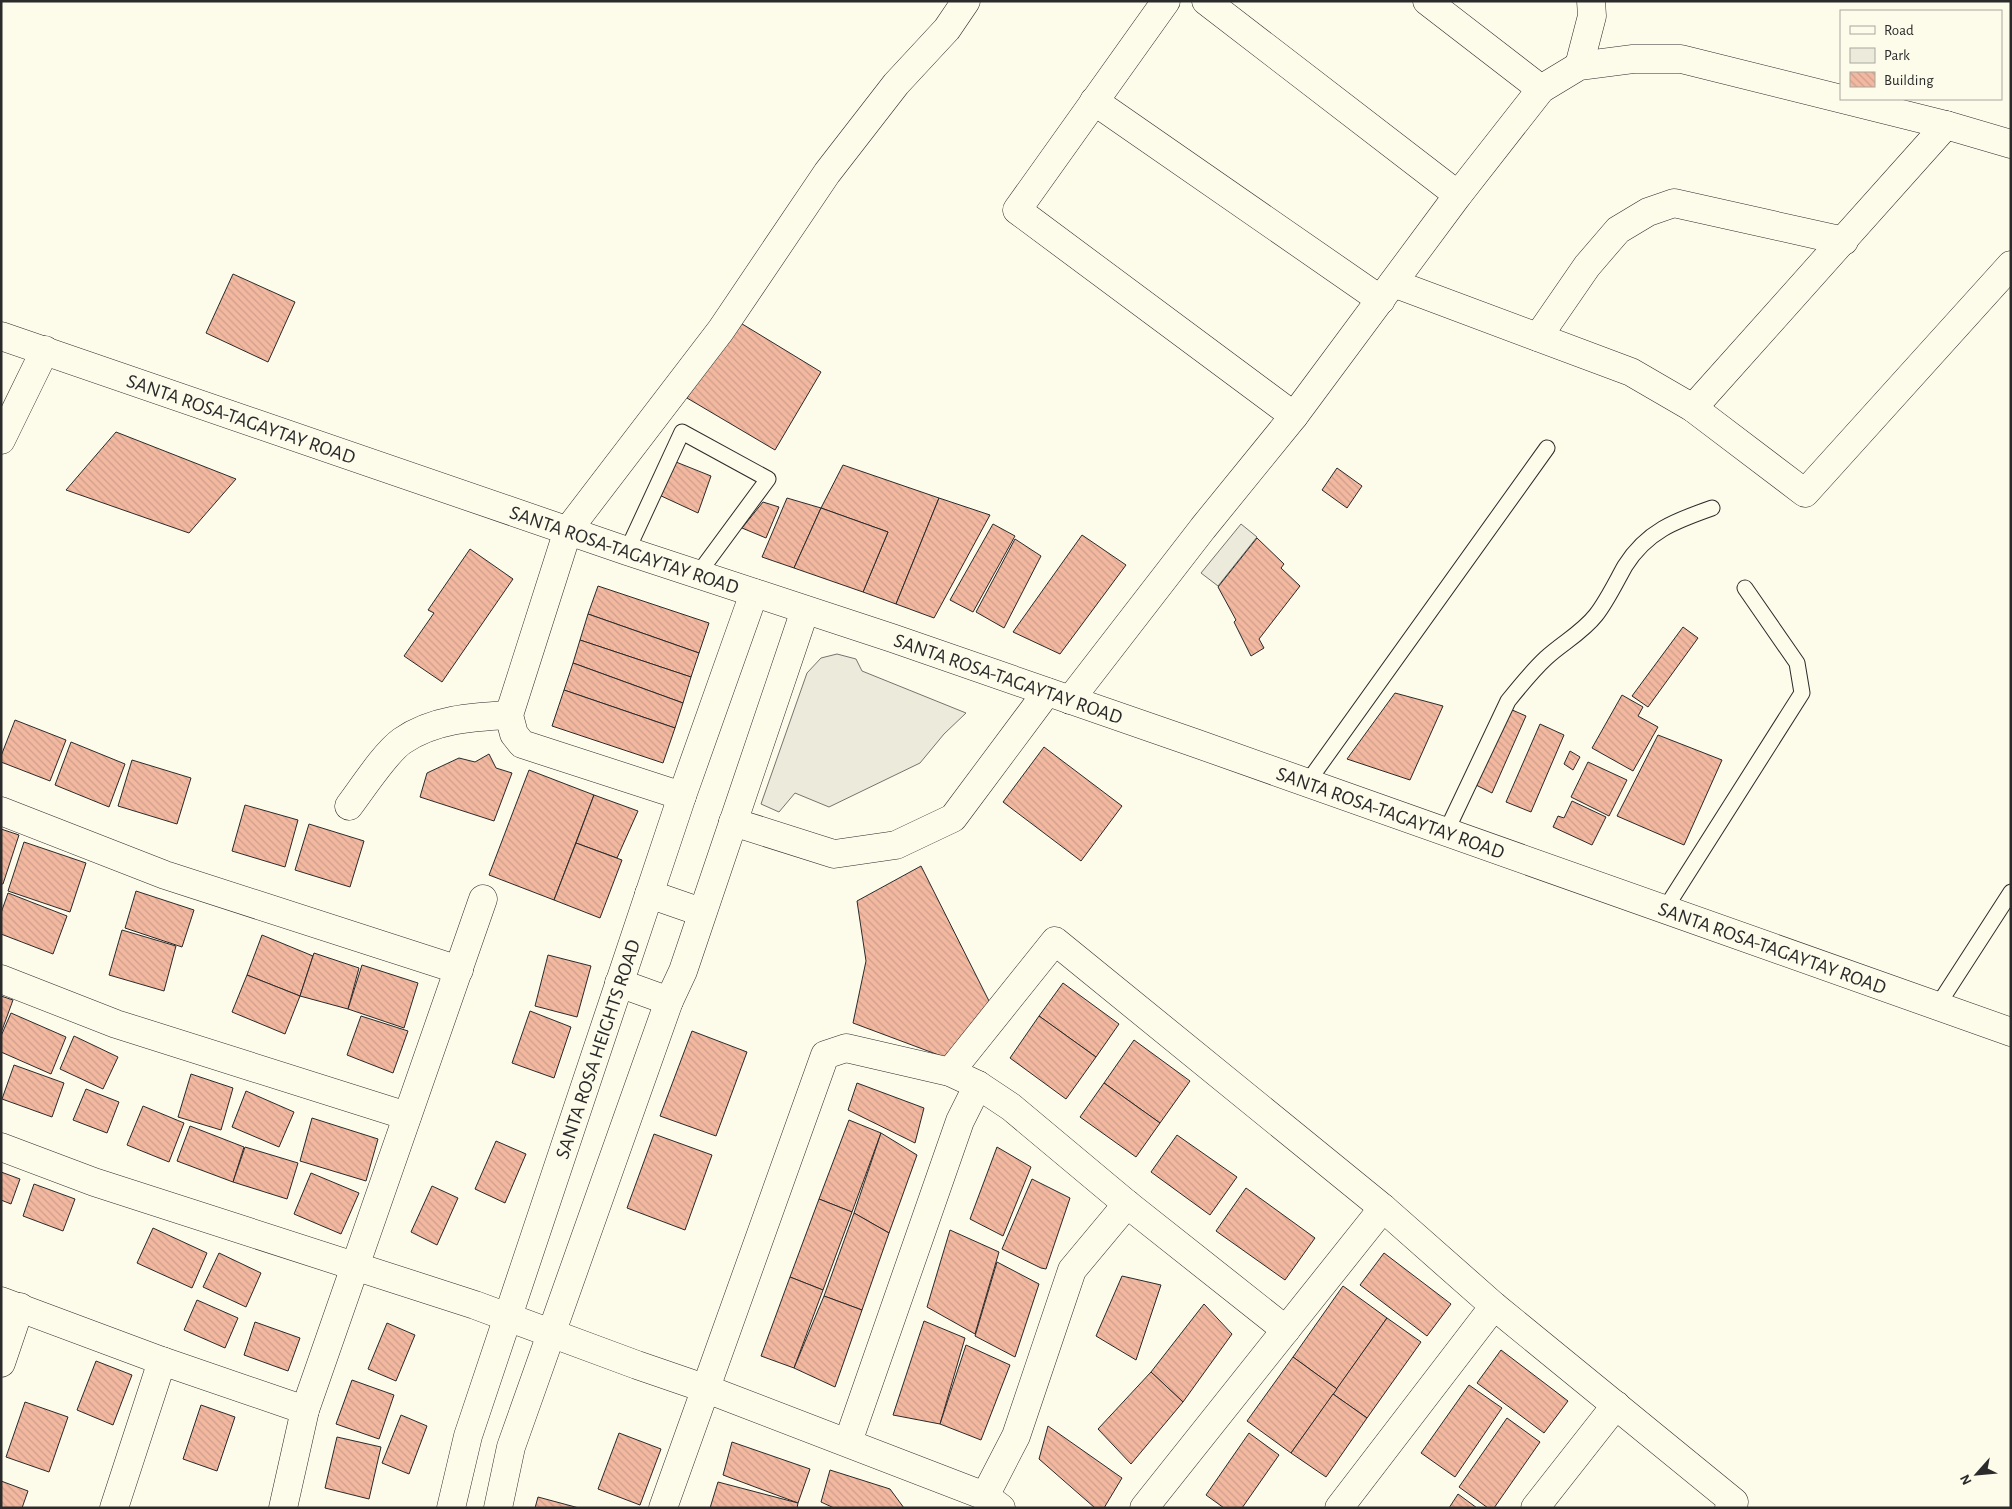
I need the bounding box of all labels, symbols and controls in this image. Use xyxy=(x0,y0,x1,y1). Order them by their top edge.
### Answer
legend xyxy=(1840,10,2002,100)
text: Road xyxy=(1884,23,1914,38)
text: Park xyxy=(1884,48,1910,63)
text: Building xyxy=(1884,73,1934,88)
street label: SANTA ROSA-TAGAYTAY ROAD xyxy=(124,371,358,468)
street label: SANTA ROSA-TAGAYTAY ROAD xyxy=(507,502,741,598)
street label: SANTA ROSA-TAGAYTAY ROAD xyxy=(891,630,1125,728)
street label: SANTA ROSA-TAGAYTAY ROAD xyxy=(1274,764,1507,863)
street label: SANTA ROSA-TAGAYTAY ROAD xyxy=(1655,899,1889,998)
street label: SANTA ROSA HEIGHTS ROAD xyxy=(552,937,644,1161)
north arrow xyxy=(1952,1449,2002,1499)
text: N xyxy=(1958,1472,1975,1487)

